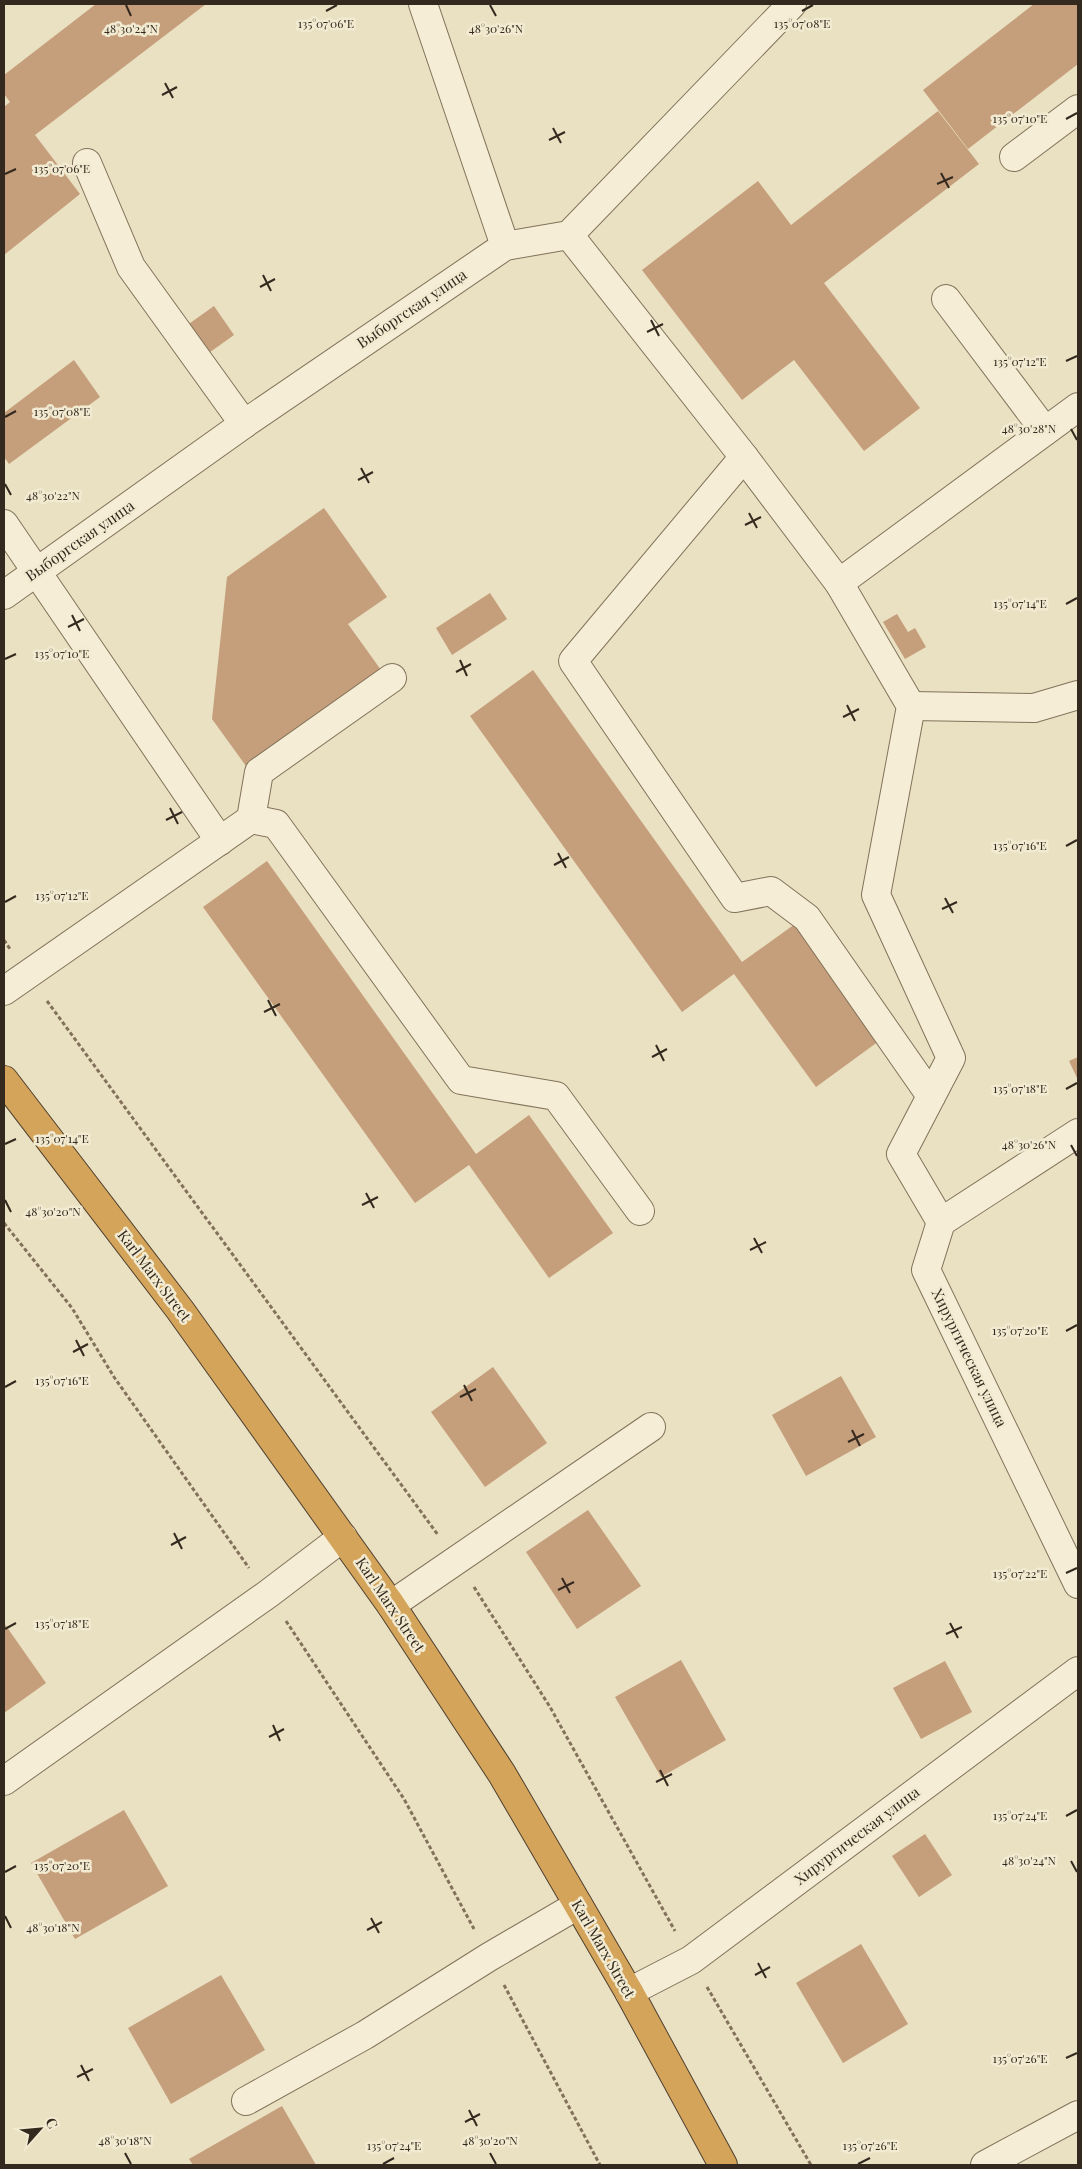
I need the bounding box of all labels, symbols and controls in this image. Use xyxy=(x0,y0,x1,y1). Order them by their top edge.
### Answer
text: 135°07'06"E xyxy=(298,15,354,31)
text: 135°07'08"E xyxy=(774,15,830,31)
text: 48°30'24"N xyxy=(104,20,159,36)
text: 48°30'26"N xyxy=(469,20,524,36)
text: 135°07'10"E xyxy=(993,110,1047,126)
text: 135°07'06"E xyxy=(34,160,90,176)
street label: Выборгская улица xyxy=(353,264,471,352)
text: 135°07'12"E xyxy=(993,353,1047,369)
text: 135°07'08"E xyxy=(34,403,90,419)
text: 48°30'28"N xyxy=(1002,420,1057,436)
text: 48°30'22"N xyxy=(26,487,81,503)
street label: Выборгская улица xyxy=(21,495,138,585)
text: 135°07'14"E xyxy=(993,595,1047,611)
text: 135°07'10"E xyxy=(35,645,89,661)
text: 135°07'16"E xyxy=(993,837,1047,853)
text: 135°07'12"E xyxy=(35,887,89,903)
text: 135°07'18"E xyxy=(993,1080,1047,1096)
text: 135°07'14"E xyxy=(35,1130,89,1146)
text: 48°30'26"N xyxy=(1002,1136,1057,1152)
text: 48°30'20"N xyxy=(25,1203,81,1219)
street label: Karl Marx Street xyxy=(114,1225,196,1326)
street label: Хирургическая улица xyxy=(928,1285,1012,1431)
text: 135°07'20"E xyxy=(992,1322,1048,1338)
text: 135°07'16"E xyxy=(35,1372,89,1388)
street label: Karl Marx Street xyxy=(352,1553,430,1656)
text: 135°07'22"E xyxy=(993,1565,1047,1581)
text: 135°07'18"E xyxy=(35,1615,89,1631)
street label: Хирургическая улица xyxy=(790,1781,923,1889)
text: 135°07'24"E xyxy=(993,1807,1047,1823)
text: 48°30'24"N xyxy=(1002,1852,1057,1868)
text: 135°07'20"E xyxy=(34,1857,90,1873)
street label: Karl Marx Street xyxy=(568,1896,640,2002)
text: 48°30'18"N xyxy=(26,1919,80,1935)
text: 135°07'26"E xyxy=(992,2050,1048,2066)
north arrow xyxy=(15,2104,65,2154)
text: С xyxy=(41,2114,63,2132)
text: 48°30'18"N xyxy=(98,2132,152,2148)
text: 48°30'20"N xyxy=(462,2132,518,2148)
text: 135°07'24"E xyxy=(367,2137,421,2153)
text: 135°07'26"E xyxy=(842,2137,898,2153)

